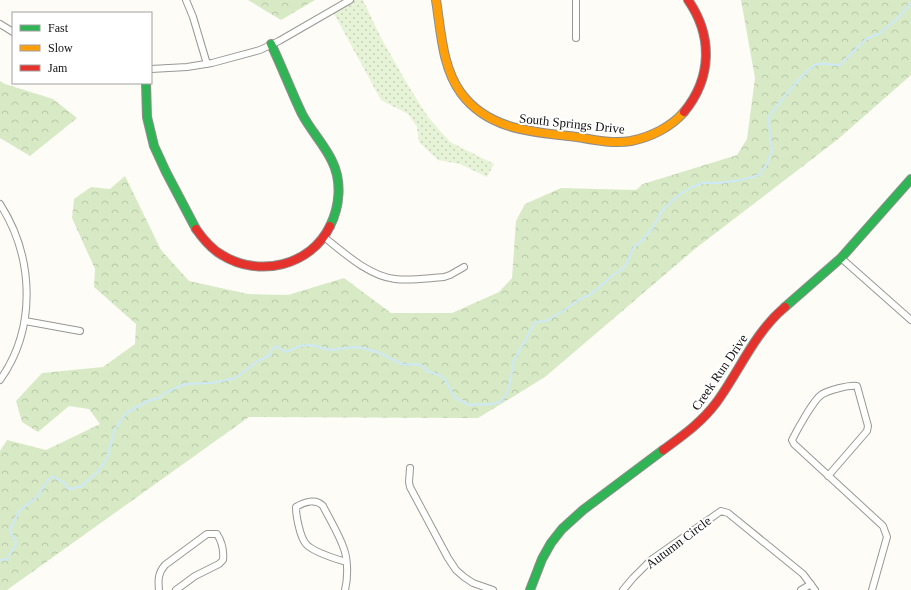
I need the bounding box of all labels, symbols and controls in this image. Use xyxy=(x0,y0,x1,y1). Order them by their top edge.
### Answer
legend xyxy=(12,12,152,84)
text: Fast xyxy=(48,21,69,35)
text: Slow xyxy=(48,41,73,55)
text: Jam xyxy=(48,61,68,75)
street label: South Springs Drive xyxy=(518,110,626,137)
street label: Creek Run Drive xyxy=(688,331,751,413)
street label: Autumn Circle xyxy=(643,513,714,572)

